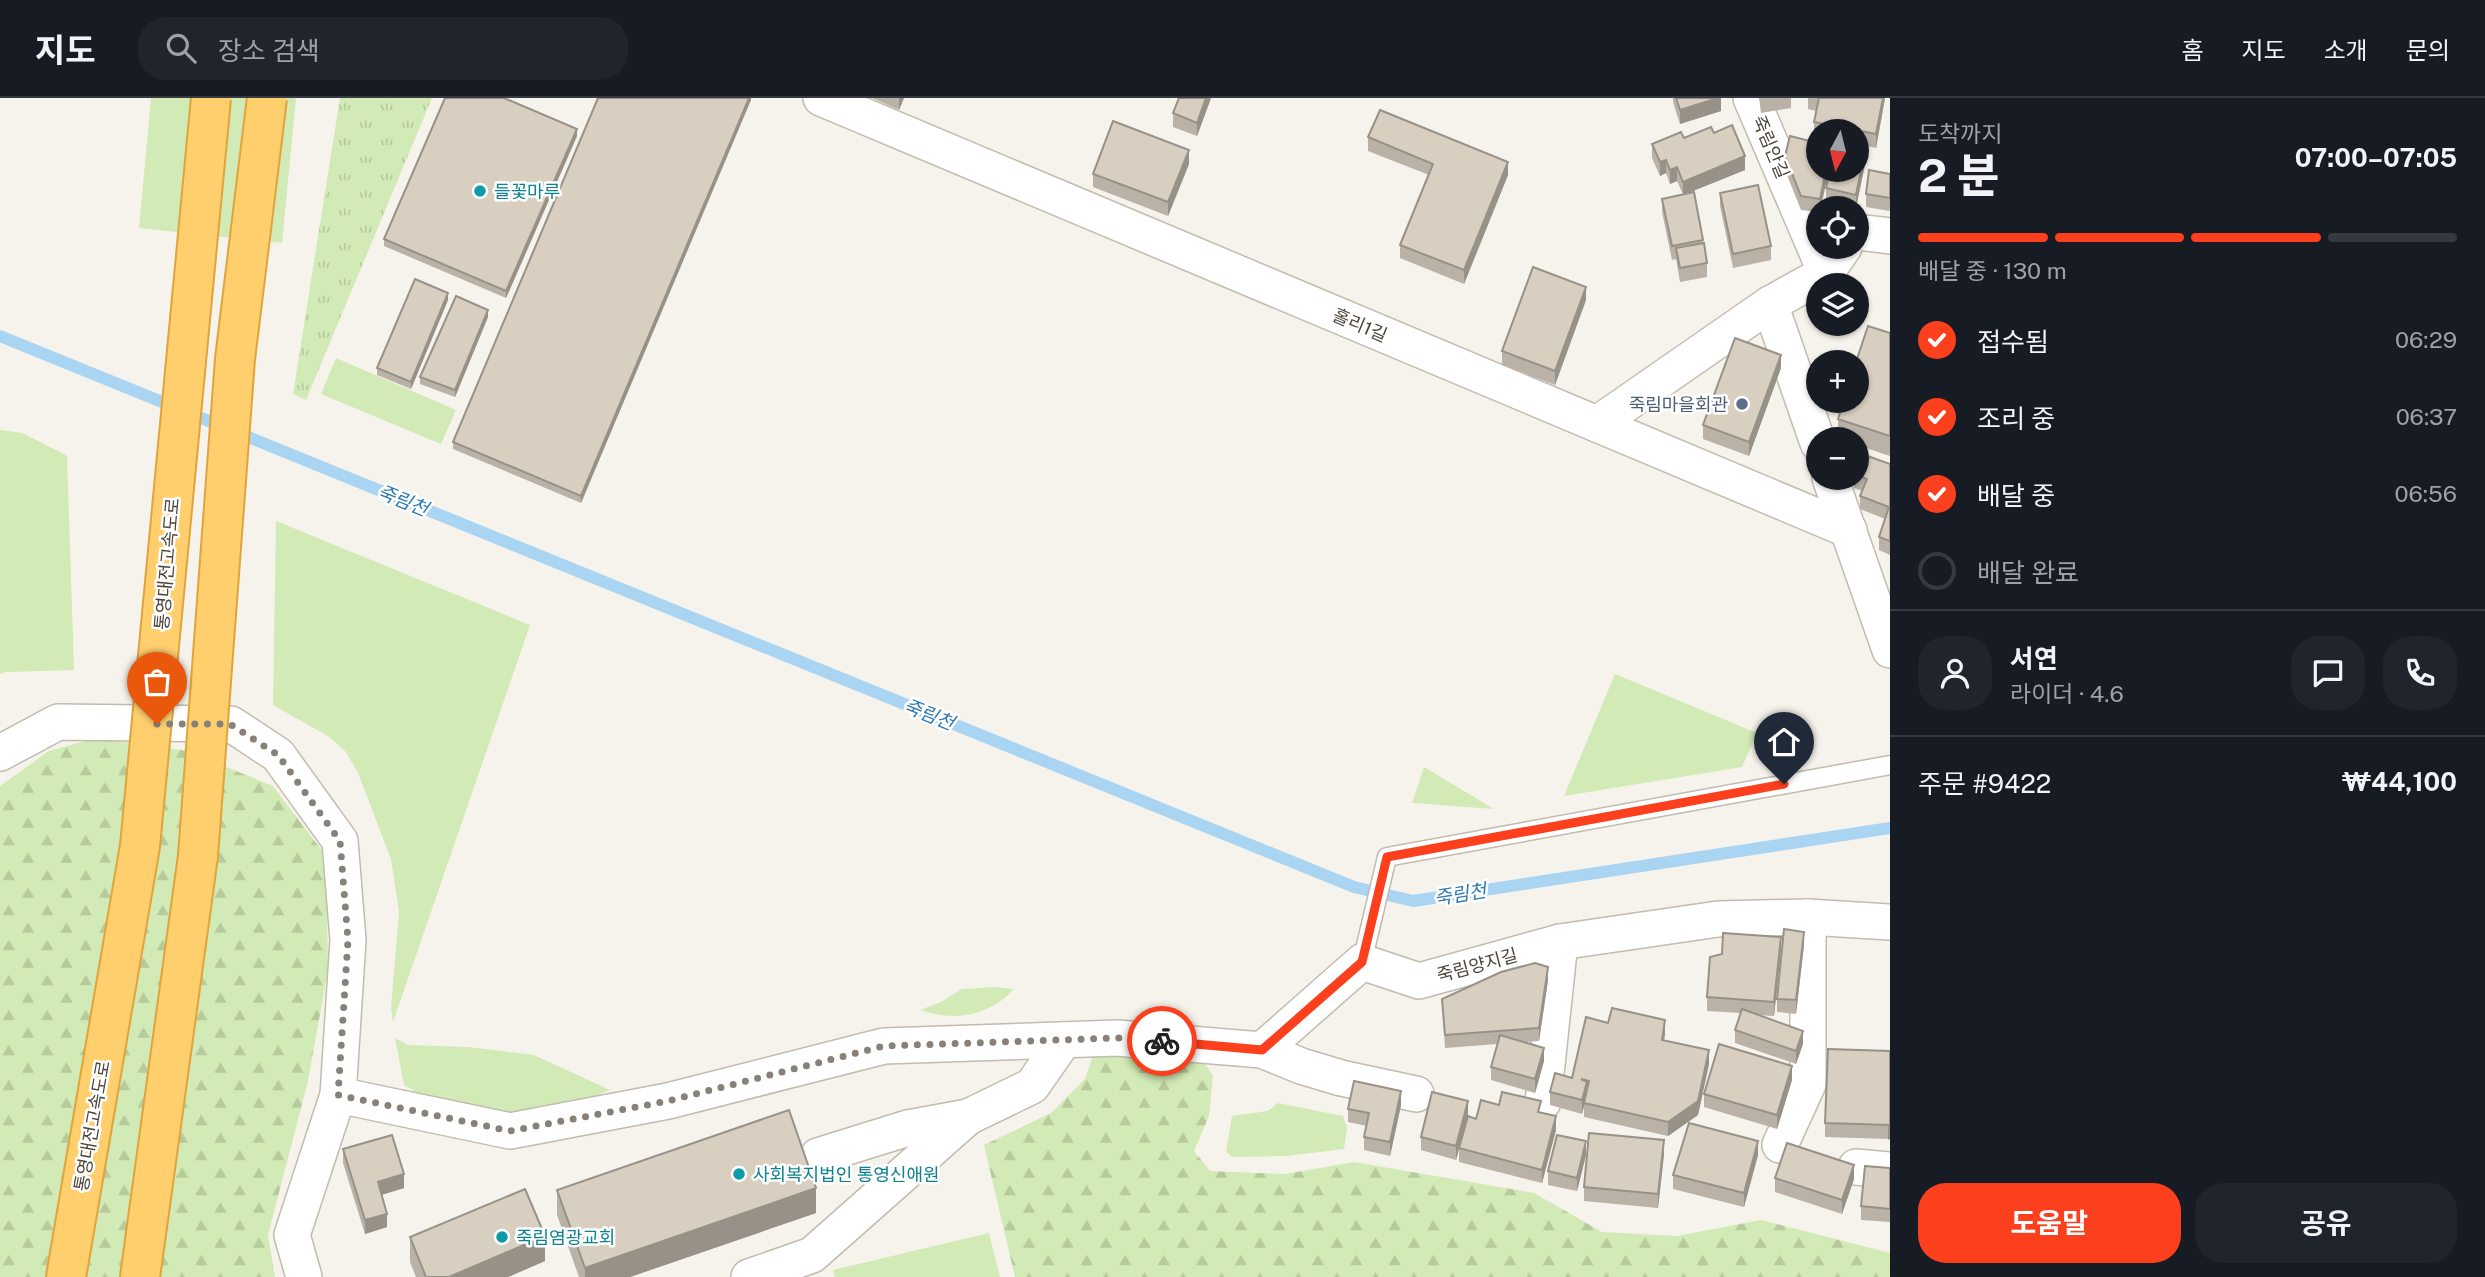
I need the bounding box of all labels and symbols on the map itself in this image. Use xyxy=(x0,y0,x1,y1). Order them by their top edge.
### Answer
street label: 죽림안길 xyxy=(1748,112,1794,182)
north arrow xyxy=(1806,119,1869,182)
place label: 들꽃마루 xyxy=(494,181,560,202)
marker: 들꽃마루 xyxy=(472,183,488,199)
street label: 홀리1길 xyxy=(1330,304,1390,346)
place label: 죽림마을회관 xyxy=(1629,394,1728,415)
marker: 죽림마을회관 xyxy=(1734,396,1750,412)
water label: 죽림천 xyxy=(375,480,433,521)
street label: 통영대전고속도로 xyxy=(151,497,183,631)
pin xyxy=(127,652,187,724)
water label: 죽림천 xyxy=(901,694,959,735)
pin xyxy=(1754,712,1814,784)
water label: 죽림천 xyxy=(1432,879,1489,909)
street label: 죽림양지길 xyxy=(1434,944,1520,986)
courier xyxy=(1127,1006,1197,1076)
street label: 통영대전고속도로 xyxy=(70,1059,114,1193)
place label: 사회복지법인 통영신애원 xyxy=(753,1164,940,1185)
marker: 사회복지법인 통영신애원 xyxy=(731,1166,747,1182)
place label: 죽림염광교회 xyxy=(516,1227,615,1248)
marker: 죽림염광교회 xyxy=(494,1229,510,1245)

